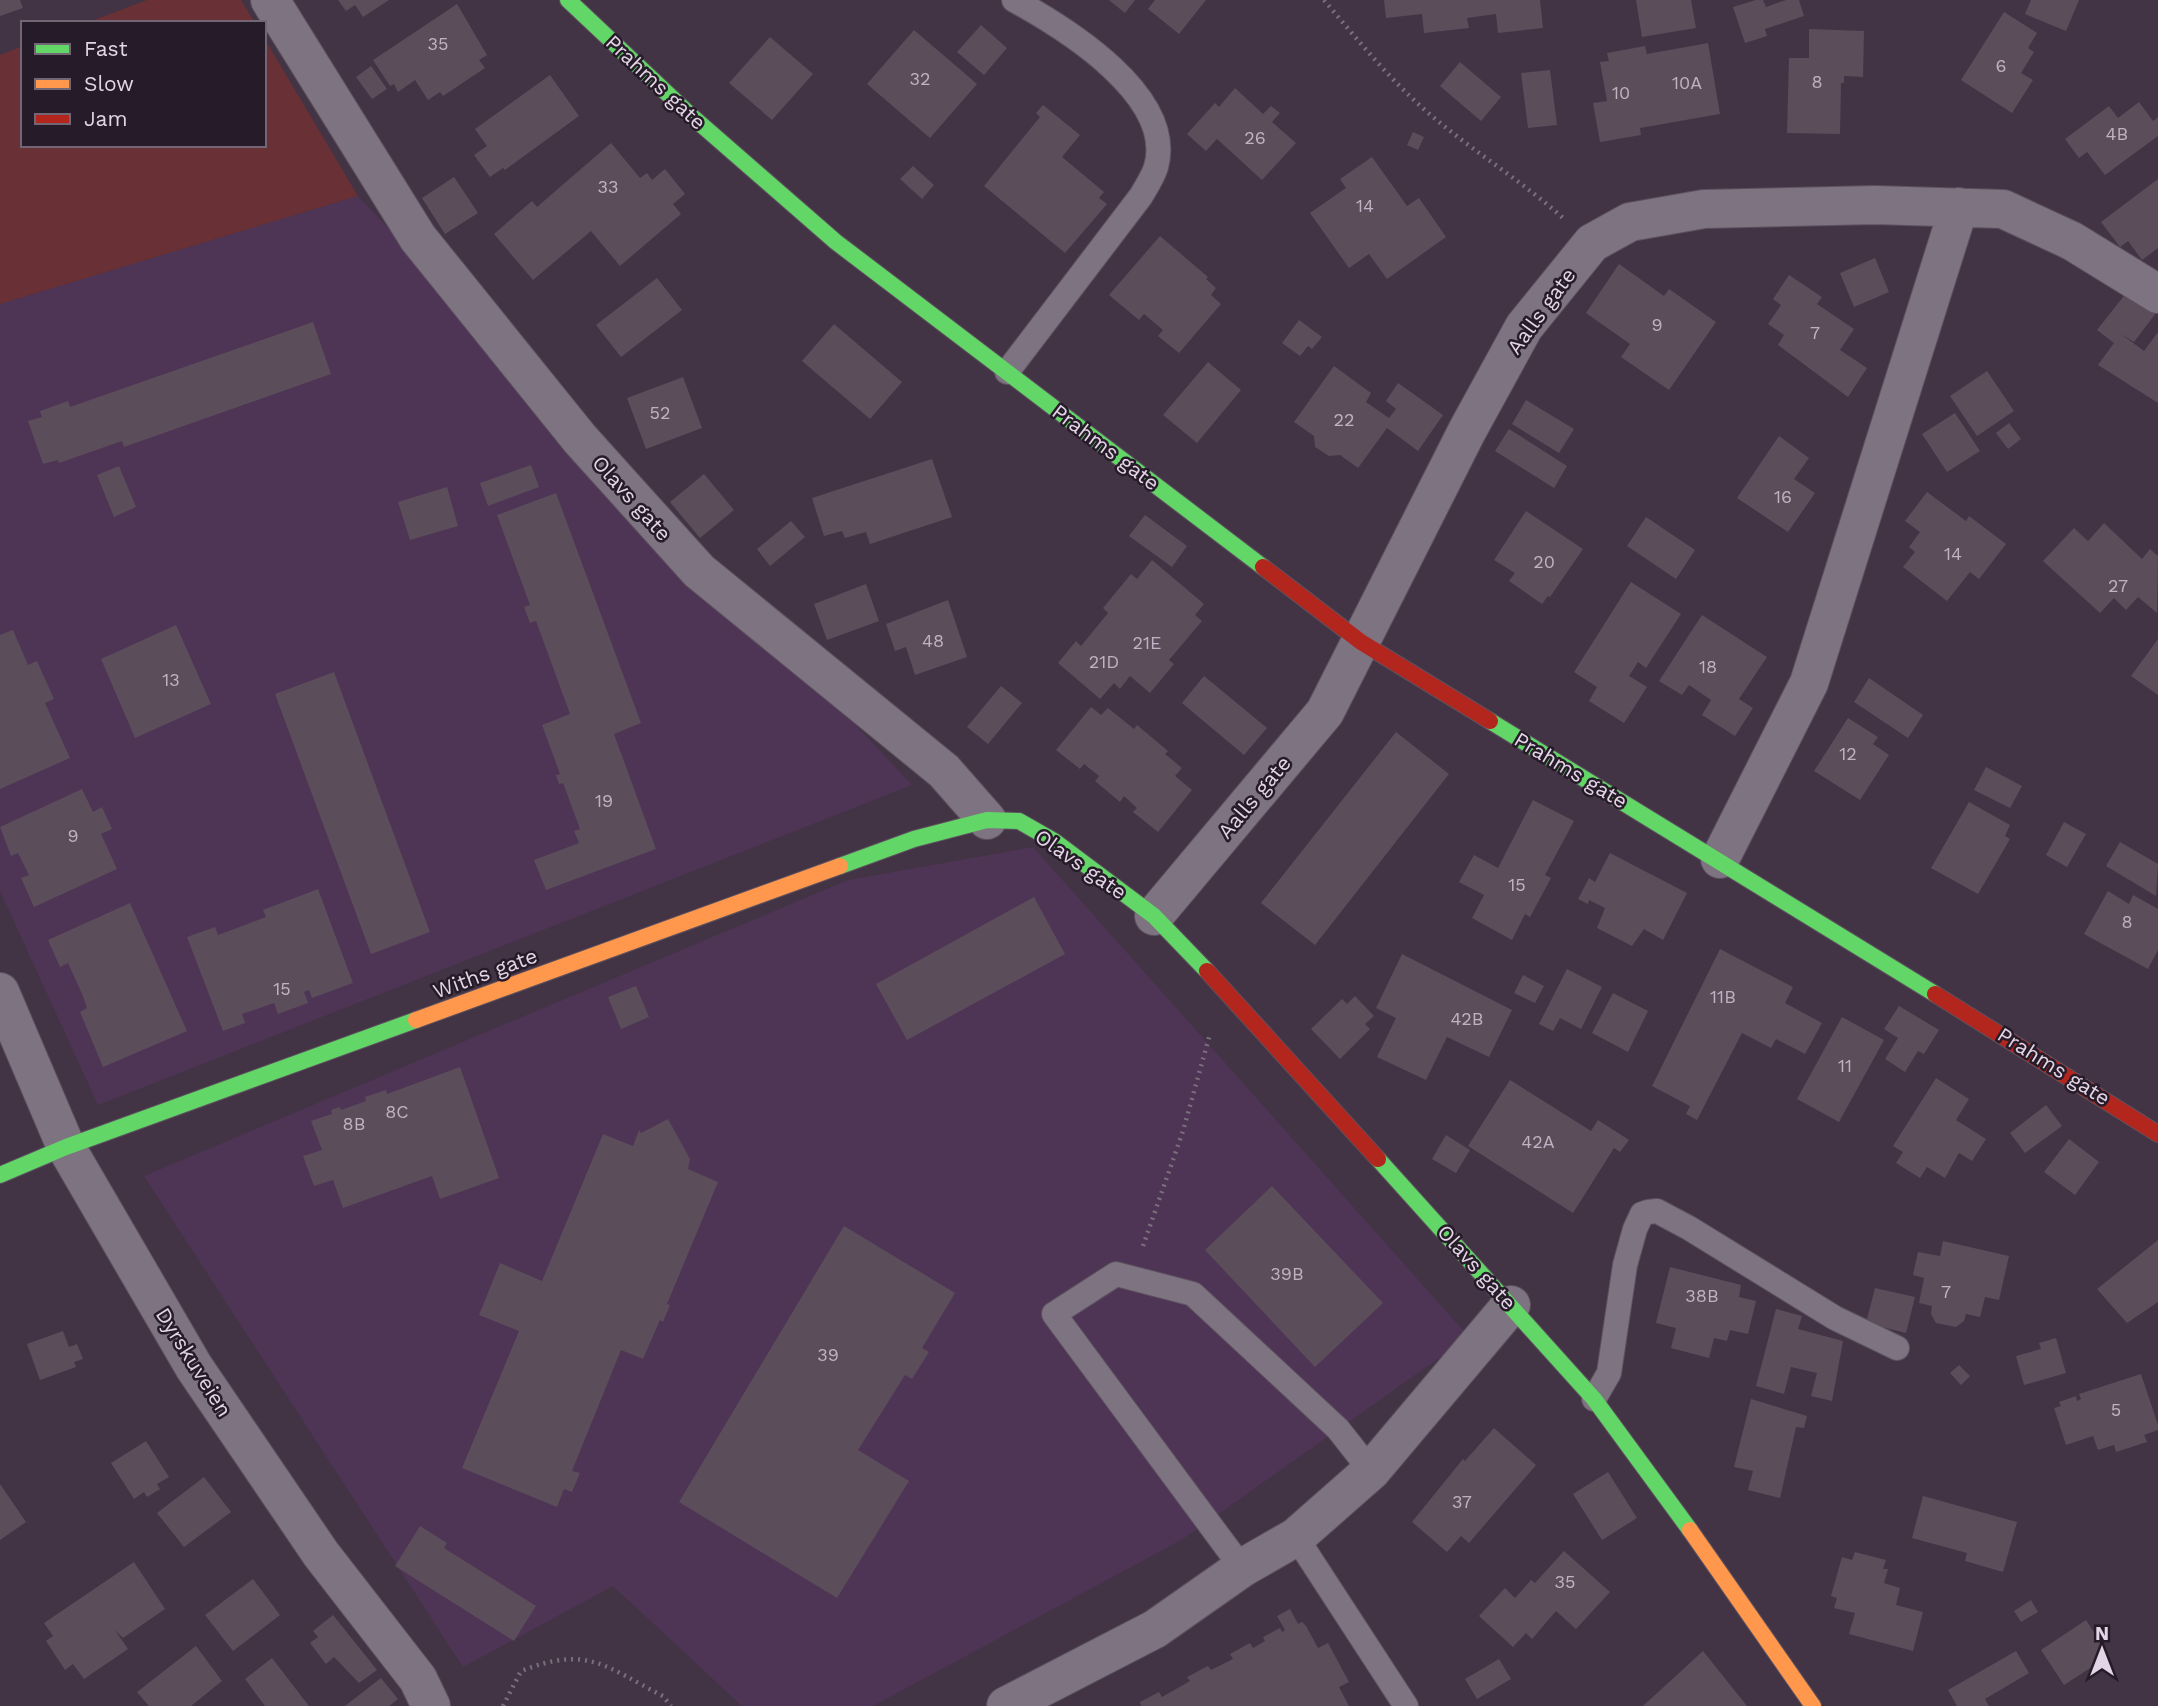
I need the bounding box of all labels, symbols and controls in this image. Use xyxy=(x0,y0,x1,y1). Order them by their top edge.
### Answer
legend xyxy=(21,21,266,147)
street label: Prahms gate xyxy=(601,29,711,135)
house number: 35 xyxy=(428,33,448,54)
text: Fast xyxy=(84,36,128,61)
house number: 6 xyxy=(1996,55,2006,76)
house number: 32 xyxy=(910,68,931,89)
text: Slow xyxy=(84,71,134,96)
house number: 8 xyxy=(1811,71,1823,92)
house number: 10A xyxy=(1672,72,1702,93)
house number: 10 xyxy=(1612,82,1630,103)
text: Jam xyxy=(84,106,127,131)
house number: 4B xyxy=(2106,123,2128,144)
house number: 26 xyxy=(1244,127,1266,148)
house number: 33 xyxy=(598,176,619,197)
house number: 14 xyxy=(1356,195,1374,216)
street label: Aalls gate xyxy=(1501,263,1581,359)
house number: 9 xyxy=(1651,314,1663,335)
house number: 7 xyxy=(1810,322,1820,343)
street label: Prahms gate xyxy=(1047,399,1165,495)
house number: 52 xyxy=(650,402,670,423)
house number: 22 xyxy=(1334,409,1355,430)
street label: Olavs gate xyxy=(587,450,677,546)
house number: 16 xyxy=(1774,486,1792,507)
house number: 14 xyxy=(1944,543,1962,564)
house number: 20 xyxy=(1533,551,1555,572)
house number: 27 xyxy=(2108,575,2128,596)
house number: 48 xyxy=(922,630,944,651)
house number: 21E xyxy=(1133,632,1162,653)
house number: 21D xyxy=(1089,651,1119,672)
house number: 18 xyxy=(1699,656,1717,677)
house number: 13 xyxy=(162,669,180,690)
street label: Prahms gate xyxy=(1510,726,1632,814)
house number: 12 xyxy=(1839,743,1857,764)
street label: Aalls gate xyxy=(1212,751,1296,843)
house number: 19 xyxy=(595,790,613,811)
street label: Olavs gate xyxy=(1030,823,1132,905)
house number: 9 xyxy=(67,825,79,846)
house number: 15 xyxy=(1508,874,1526,895)
house number: 8 xyxy=(2121,911,2133,932)
street label: Withs gate xyxy=(429,943,541,1003)
house number: 15 xyxy=(273,978,291,999)
house number: 11B xyxy=(1710,986,1736,1007)
house number: 42B xyxy=(1450,1008,1484,1029)
street label: Prahms gate xyxy=(1993,1022,2115,1110)
house number: 11 xyxy=(1838,1055,1852,1076)
house number: 8C xyxy=(385,1101,409,1122)
house number: 8B xyxy=(343,1113,365,1134)
house number: 42A xyxy=(1521,1131,1555,1152)
street label: Olavs gate xyxy=(1432,1219,1522,1315)
house number: 39B xyxy=(1270,1263,1304,1284)
house number: 7 xyxy=(1941,1281,1951,1302)
house number: 38B xyxy=(1685,1285,1719,1306)
street label: Dyrskuveien xyxy=(151,1303,237,1421)
house number: 39 xyxy=(817,1344,839,1365)
house number: 5 xyxy=(2111,1399,2121,1420)
house number: 37 xyxy=(1452,1491,1472,1512)
house number: 35 xyxy=(1555,1571,1575,1592)
north arrow xyxy=(2067,1615,2137,1685)
text: N xyxy=(2095,1622,2109,1645)

